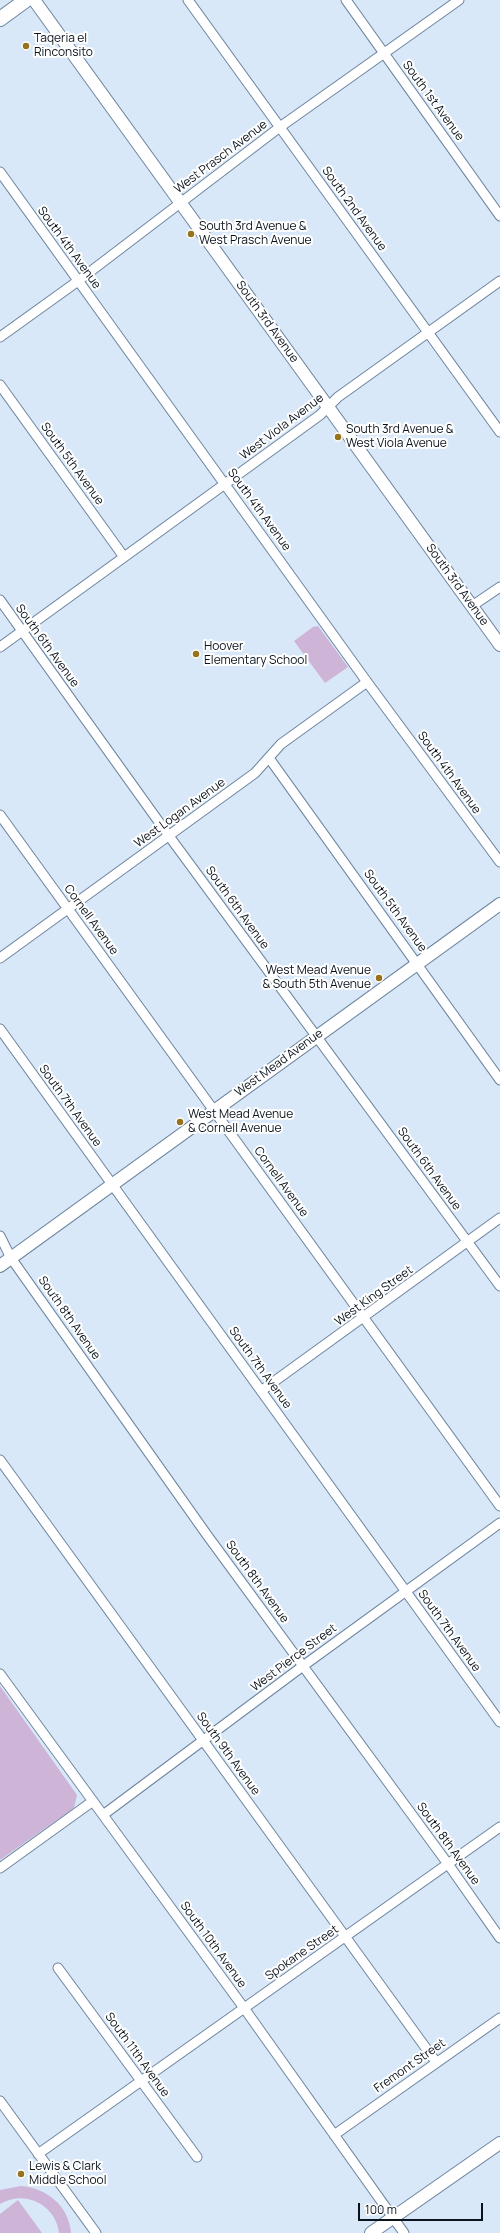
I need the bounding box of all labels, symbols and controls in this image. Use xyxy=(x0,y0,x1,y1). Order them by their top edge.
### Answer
place label: Taqeria el Rinconsito xyxy=(34,32,93,60)
marker: Taqeria el Rinconsito xyxy=(21,41,31,51)
street label: South 1st Avenue xyxy=(399,58,467,144)
street label: West Prasch Avenue xyxy=(172,117,270,197)
street label: South 2nd Avenue xyxy=(319,164,389,254)
street label: South 4th Avenue xyxy=(34,204,104,292)
place label: South 3rd Avenue & West Prasch Avenue xyxy=(199,220,312,248)
marker: South 3rd Avenue & West Prasch Avenue xyxy=(186,229,196,239)
street label: South 3rd Avenue xyxy=(233,278,301,366)
street label: West Viola Avenue xyxy=(237,391,327,463)
street label: South 5th Avenue xyxy=(37,420,107,508)
place label: South 3rd Avenue & West Viola Avenue xyxy=(346,423,454,451)
marker: South 3rd Avenue & West Viola Avenue xyxy=(333,432,343,442)
street label: South 4th Avenue xyxy=(224,466,294,554)
street label: South 3rd Avenue xyxy=(423,541,491,629)
street label: South 6th Avenue xyxy=(12,602,82,690)
place label: Hoover Elementary School xyxy=(204,640,307,668)
marker: Hoover Elementary School xyxy=(191,649,201,659)
street label: South 4th Avenue xyxy=(414,729,484,817)
street label: West Logan Avenue xyxy=(132,775,228,851)
street label: South 6th Avenue xyxy=(202,864,272,952)
street label: South 5th Avenue xyxy=(360,867,430,955)
street label: Cornell Avenue xyxy=(61,882,121,958)
place label: West Mead Avenue & South 5th Avenue xyxy=(262,964,371,992)
marker: West Mead Avenue & South 5th Avenue xyxy=(374,973,384,983)
street label: West Mead Avenue xyxy=(232,1026,326,1100)
street label: South 7th Avenue xyxy=(36,1062,104,1150)
place label: West Mead Avenue & Cornell Avenue xyxy=(188,1108,293,1136)
marker: West Mead Avenue & Cornell Avenue xyxy=(175,1117,185,1127)
street label: South 6th Avenue xyxy=(394,1125,464,1213)
street label: Cornell Avenue xyxy=(251,1144,311,1220)
street label: West King Street xyxy=(332,1263,416,1329)
street label: South 8th Avenue xyxy=(35,1274,103,1362)
street label: South 7th Avenue xyxy=(226,1324,294,1412)
street label: South 8th Avenue xyxy=(222,1538,292,1626)
street label: South 7th Avenue xyxy=(415,1587,483,1675)
street label: West Pierce Street xyxy=(248,1621,340,1695)
street label: South 9th Avenue xyxy=(193,1710,263,1798)
street label: South 8th Avenue xyxy=(413,1800,483,1888)
street label: South 10th Avenue xyxy=(177,1899,249,1991)
street label: Spokane Street xyxy=(263,1922,341,1984)
street label: South 11th Avenue xyxy=(102,2010,172,2100)
street label: Fremont Street xyxy=(372,2036,448,2096)
place label: Lewis & Clark Middle School xyxy=(29,2160,106,2188)
marker: Lewis & Clark Middle School xyxy=(16,2169,26,2179)
scale bar xyxy=(360,2195,485,2221)
text: 100 m xyxy=(365,2201,397,2218)

